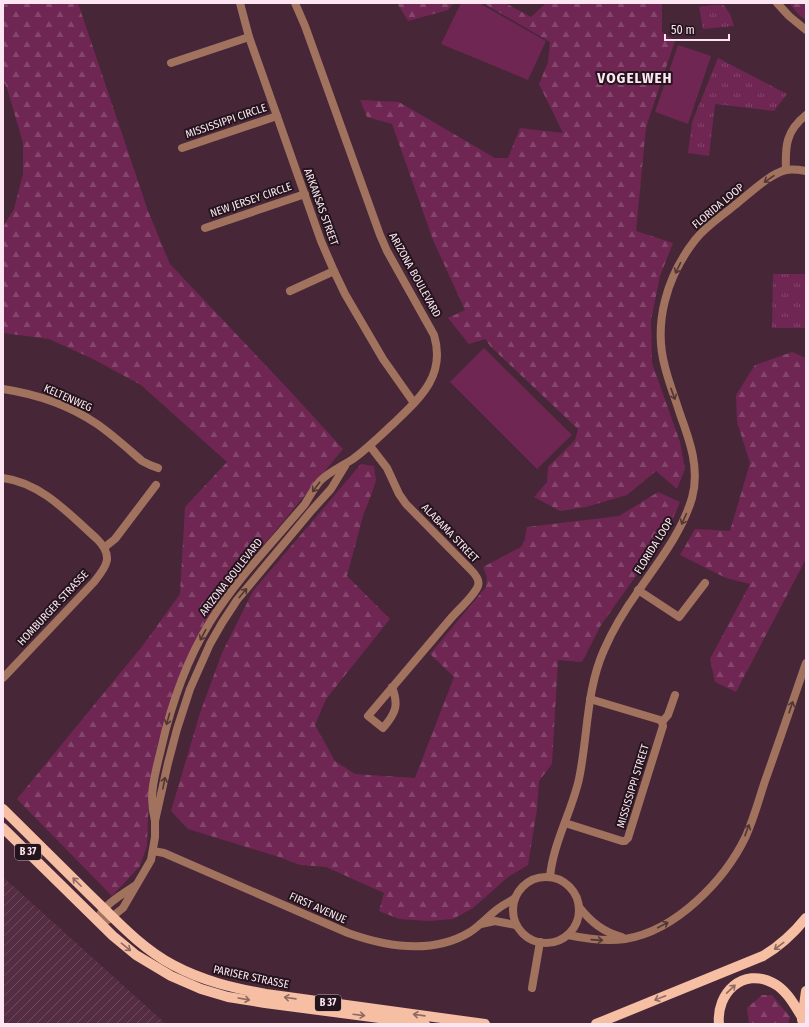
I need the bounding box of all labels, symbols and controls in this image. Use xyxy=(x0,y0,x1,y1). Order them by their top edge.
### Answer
scale bar xyxy=(665,16,729,42)
text: 50 m xyxy=(671,23,695,37)
district label: VOGELWEH xyxy=(596,69,673,87)
street label: MISSISSIPPI CIRCLE xyxy=(184,101,268,141)
street label: ARKANSAS STREET xyxy=(301,167,341,248)
one-way arrow xyxy=(764,175,775,183)
street label: NEW JERSEY CIRCLE xyxy=(209,180,293,220)
street label: FLORIDA LOOP xyxy=(689,180,747,231)
street label: ARIZONA BOULEVARD xyxy=(386,230,444,320)
one-way arrow xyxy=(673,262,681,274)
street label: KELTENWEG xyxy=(42,382,94,414)
one-way arrow xyxy=(670,387,678,399)
one-way arrow xyxy=(312,482,320,493)
street label: ALABAMA STREET xyxy=(419,501,482,566)
one-way arrow xyxy=(680,512,687,524)
street label: FLORIDA LOOP xyxy=(632,515,676,576)
street label: ARIZONA BOULEVARD xyxy=(197,536,265,618)
street label: HOMBURGER STRASSE xyxy=(15,568,91,648)
one-way arrow xyxy=(238,588,247,599)
one-way arrow xyxy=(199,628,207,640)
one-way arrow xyxy=(787,702,795,714)
one-way arrow xyxy=(164,713,171,726)
street label: MISSISSIPPI STREET xyxy=(614,742,652,829)
one-way arrow xyxy=(160,777,168,790)
one-way arrow xyxy=(744,825,752,837)
road number: B 37 xyxy=(15,844,41,860)
one-way arrow xyxy=(72,877,82,887)
street label: FIRST AVENUE xyxy=(287,890,349,926)
one-way arrow xyxy=(656,921,668,928)
one-way arrow xyxy=(590,936,603,943)
one-way arrow xyxy=(773,941,784,950)
one-way arrow xyxy=(121,943,132,951)
street label: PARISER STRASSE xyxy=(212,963,290,991)
one-way arrow xyxy=(726,984,736,994)
one-way arrow xyxy=(284,994,297,1002)
road number: B 37 xyxy=(315,995,341,1011)
one-way arrow xyxy=(655,995,667,1003)
one-way arrow xyxy=(237,996,250,1004)
one-way arrow xyxy=(352,1011,365,1019)
one-way arrow xyxy=(413,1011,426,1019)

